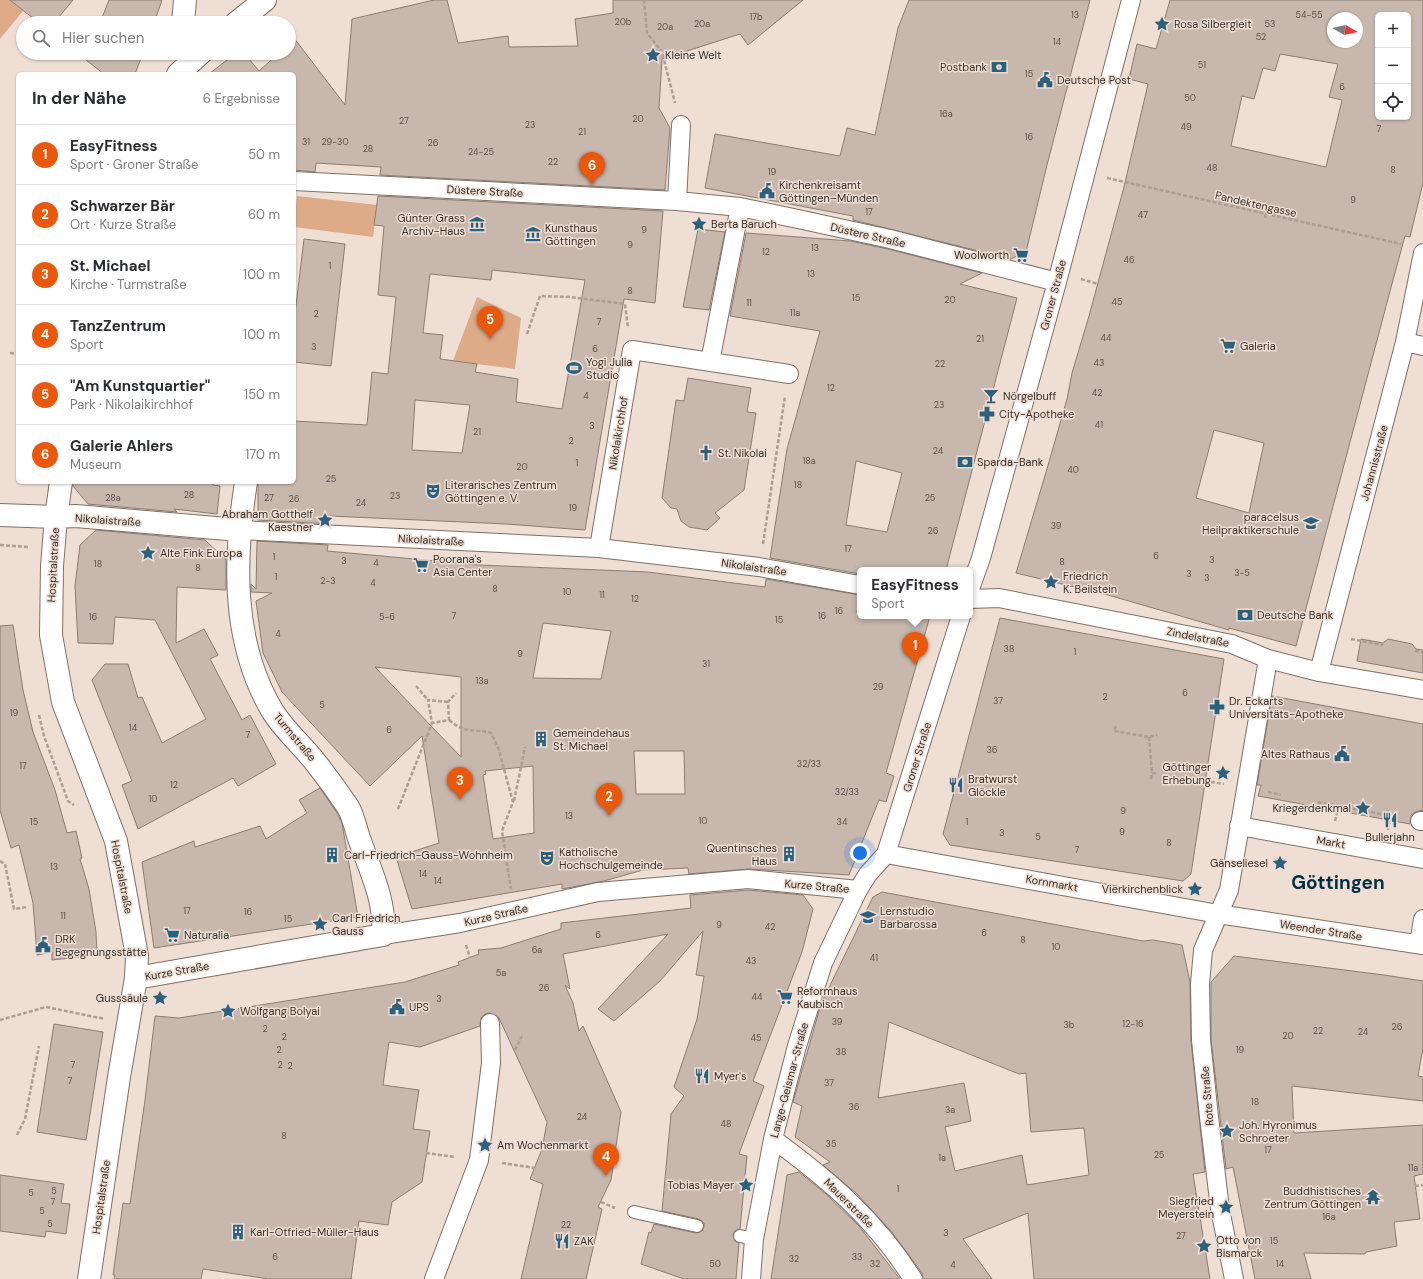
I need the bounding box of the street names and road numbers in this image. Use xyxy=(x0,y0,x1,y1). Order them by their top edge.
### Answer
street label: Düstere Straße xyxy=(446,182,524,200)
street label: Pandektengasse xyxy=(1214,188,1298,220)
street label: Düstere Straße xyxy=(829,220,907,250)
street label: Groner Straße xyxy=(1037,258,1069,332)
street label: Nikolaikirchhof xyxy=(605,395,631,471)
street label: Johannisstraße xyxy=(1357,423,1391,503)
street label: Nikolaistraße xyxy=(75,511,141,529)
street label: Hospitalstraße xyxy=(44,527,62,603)
street label: Nikolaistraße xyxy=(398,531,464,549)
street label: Nikolaistraße xyxy=(720,555,788,579)
street label: Zindelstraße xyxy=(1165,624,1231,650)
street label: Turmstraße xyxy=(271,710,319,764)
street label: Groner Straße xyxy=(900,720,934,794)
street label: Markt xyxy=(1315,833,1347,851)
street label: Hospitalstraße xyxy=(108,839,136,915)
street label: Kornmarkt xyxy=(1025,872,1079,894)
street label: Kurze Straße xyxy=(784,876,850,896)
street label: Kurze Straße xyxy=(463,901,529,929)
street label: Weender Straße xyxy=(1279,917,1363,943)
street label: Kurze Straße xyxy=(144,958,210,984)
street label: Lange-Geismar-Straße xyxy=(767,1021,811,1139)
street label: Rote Straße xyxy=(1197,1066,1217,1126)
street label: Hospitalstraße xyxy=(89,1159,113,1235)
street label: Mauerstraße xyxy=(821,1175,877,1231)

